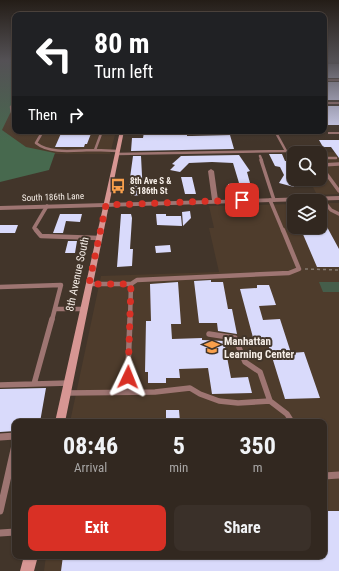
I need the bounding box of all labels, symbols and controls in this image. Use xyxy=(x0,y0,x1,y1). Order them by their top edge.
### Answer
text: 80 m xyxy=(94,27,150,60)
icon: left xyxy=(28,28,80,80)
text: Turn left xyxy=(94,61,153,82)
icon: right xyxy=(65,104,87,126)
text: Then xyxy=(28,106,57,124)
map controls xyxy=(287,146,327,234)
button: search xyxy=(287,146,327,186)
place label: 8th Ave S & S 186th St xyxy=(130,176,172,196)
bus stop icon: 8th Ave S & S 186th St xyxy=(109,177,127,195)
pin xyxy=(225,183,259,217)
icon: arrive xyxy=(231,189,253,211)
street label: South 186th Lane xyxy=(22,191,84,203)
button: layers xyxy=(287,194,327,234)
street label: 8th Avenue South xyxy=(63,236,92,313)
place label: Manhattan Learning Center xyxy=(224,335,295,361)
school or university icon: Manhattan Learning Center xyxy=(203,338,221,356)
position arrow xyxy=(107,356,149,398)
text: 08:46 xyxy=(63,432,118,460)
text: 5 xyxy=(173,432,185,460)
text: 350 xyxy=(239,432,276,460)
text: Arrival xyxy=(74,460,107,475)
text: min xyxy=(169,460,188,475)
text: m xyxy=(253,460,263,475)
button: Exit xyxy=(28,505,166,551)
button: Share xyxy=(174,505,311,551)

